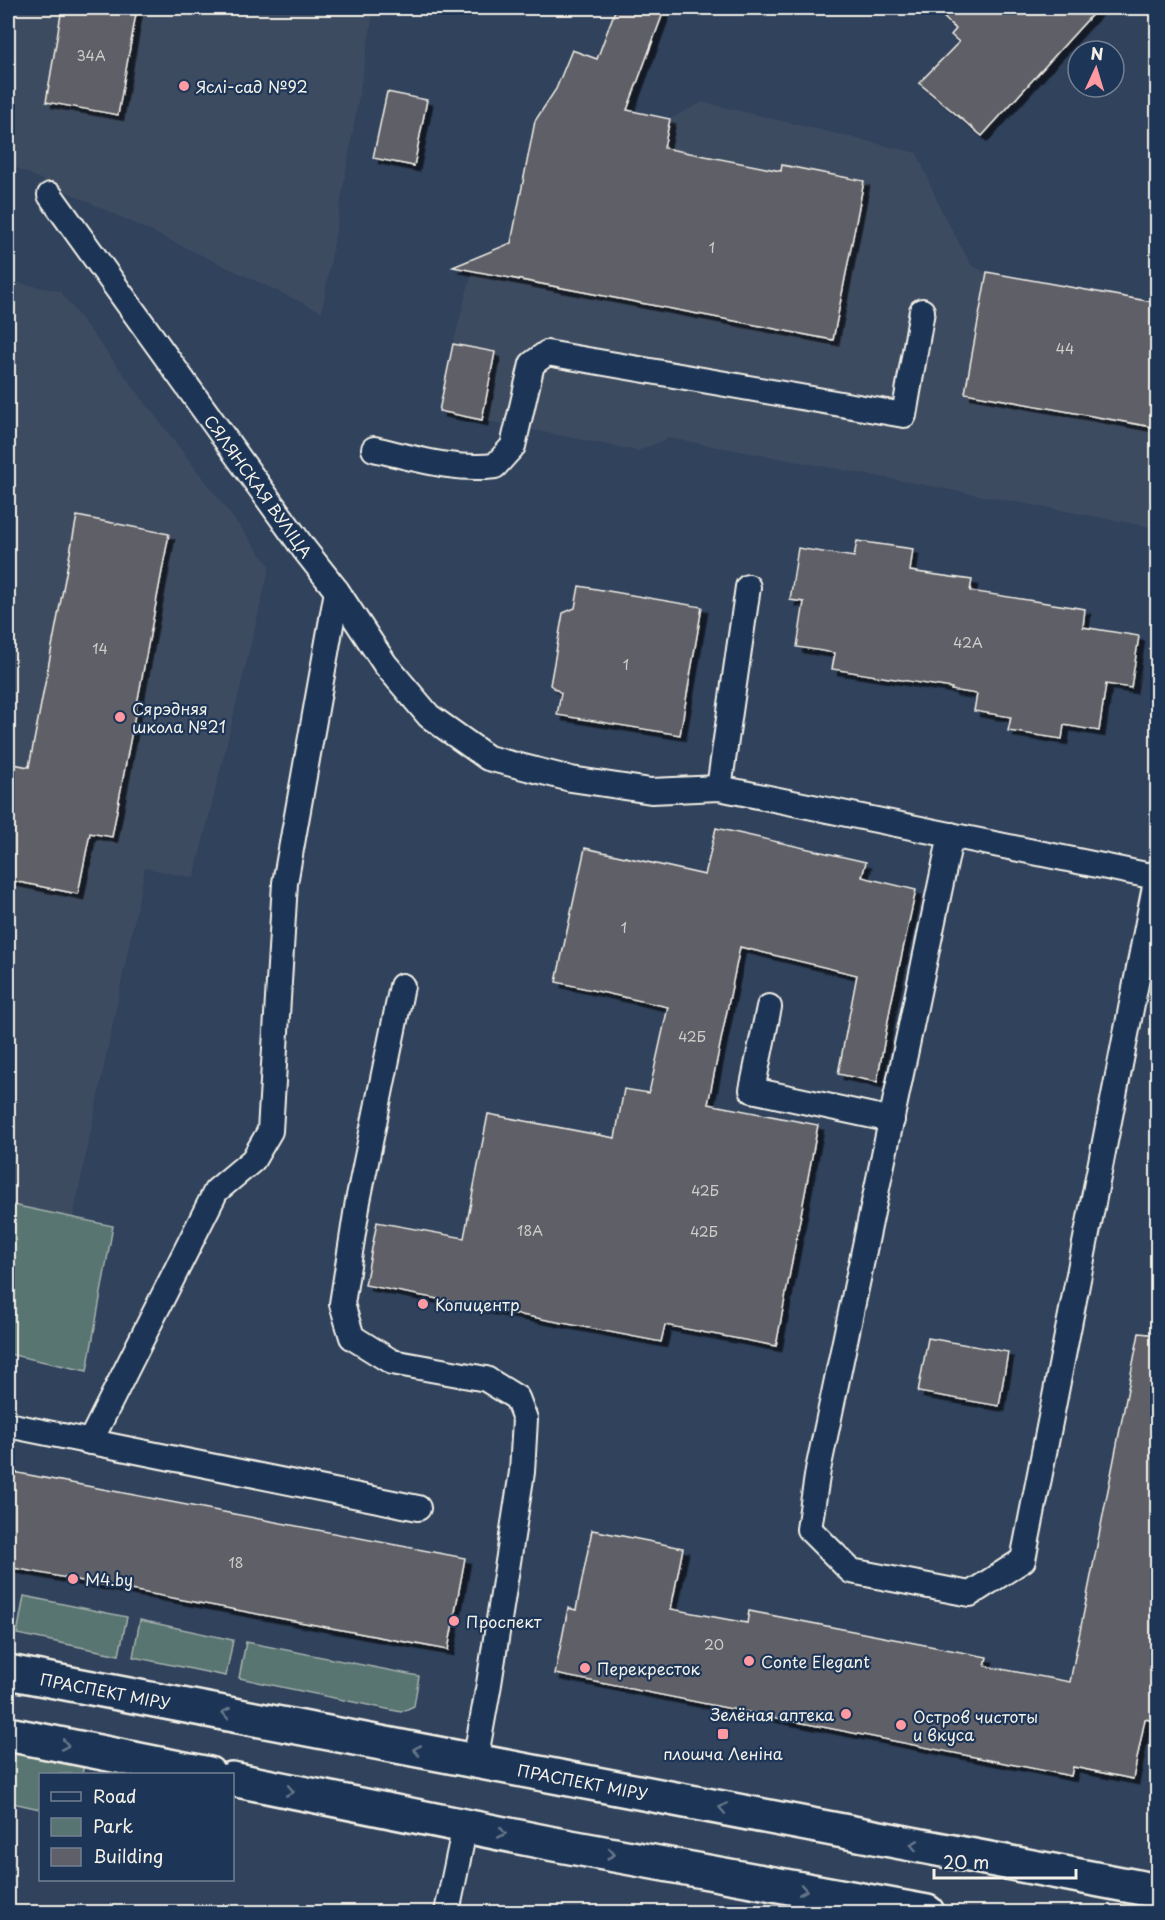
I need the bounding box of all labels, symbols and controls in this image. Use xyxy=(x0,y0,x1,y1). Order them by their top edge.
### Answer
north arrow xyxy=(1066,39,1126,99)
text: N xyxy=(1090,41,1104,65)
house number: 34А xyxy=(76,45,106,66)
place label: Яслі-сад №92 xyxy=(196,74,308,98)
marker: Яслі-сад №92 xyxy=(177,79,191,93)
house number: 1 xyxy=(709,237,715,258)
house number: 44 xyxy=(1056,338,1074,359)
street label: СЯЛЯНСКАЯ ВУЛІЦА xyxy=(199,409,318,563)
house number: 42А xyxy=(953,632,983,653)
house number: 14 xyxy=(92,638,108,659)
house number: 1 xyxy=(623,654,629,675)
place label: Сярэдняя школа №21 xyxy=(132,696,226,738)
marker: Сярэдняя школа №21 xyxy=(113,710,127,724)
house number: 1 xyxy=(621,917,627,938)
house number: 42Б xyxy=(678,1026,706,1047)
house number: 42Б xyxy=(691,1180,719,1201)
house number: 18А xyxy=(517,1220,543,1241)
house number: 42Б xyxy=(690,1221,718,1242)
place label: Копицентр xyxy=(435,1292,520,1316)
marker: Копицентр xyxy=(416,1297,430,1311)
house number: 18 xyxy=(228,1552,244,1573)
place label: М4.by xyxy=(85,1567,133,1591)
marker: М4.by xyxy=(66,1572,80,1586)
place label: Проспект xyxy=(466,1609,542,1633)
marker: Проспект xyxy=(447,1614,461,1628)
house number: 20 xyxy=(704,1634,724,1655)
place label: Conte Elegant xyxy=(761,1649,870,1673)
marker: Conte Elegant xyxy=(742,1654,756,1668)
place label: Перекресток xyxy=(597,1656,701,1680)
marker: Перекресток xyxy=(578,1661,592,1675)
street label: ПРАСПЕКТ МІРУ xyxy=(38,1666,172,1715)
place label: Зелёная аптека xyxy=(710,1702,834,1726)
place label: Остров чистоты и вкуса xyxy=(913,1704,1038,1746)
marker: Зелёная аптека xyxy=(839,1707,853,1721)
one-way arrow xyxy=(221,1708,230,1720)
marker: Остров чистоты и вкуса xyxy=(894,1718,908,1732)
marker: плошча Леніна xyxy=(716,1727,730,1741)
one-way arrow xyxy=(60,1738,70,1751)
place label: плошча Леніна xyxy=(663,1741,783,1765)
one-way arrow xyxy=(413,1744,423,1757)
street label: ПРАСПЕКТ МІРУ xyxy=(516,1757,650,1806)
legend xyxy=(39,1773,234,1881)
text: Road xyxy=(93,1782,137,1809)
one-way arrow xyxy=(285,1784,295,1797)
one-way arrow xyxy=(718,1802,728,1815)
text: Park xyxy=(93,1812,133,1839)
one-way arrow xyxy=(496,1826,506,1839)
one-way arrow xyxy=(910,1839,919,1851)
text: Building xyxy=(93,1842,163,1869)
scale bar xyxy=(934,1842,1076,1880)
one-way arrow xyxy=(606,1847,616,1860)
text: 20 m xyxy=(943,1848,989,1875)
one-way arrow xyxy=(798,1883,808,1895)

